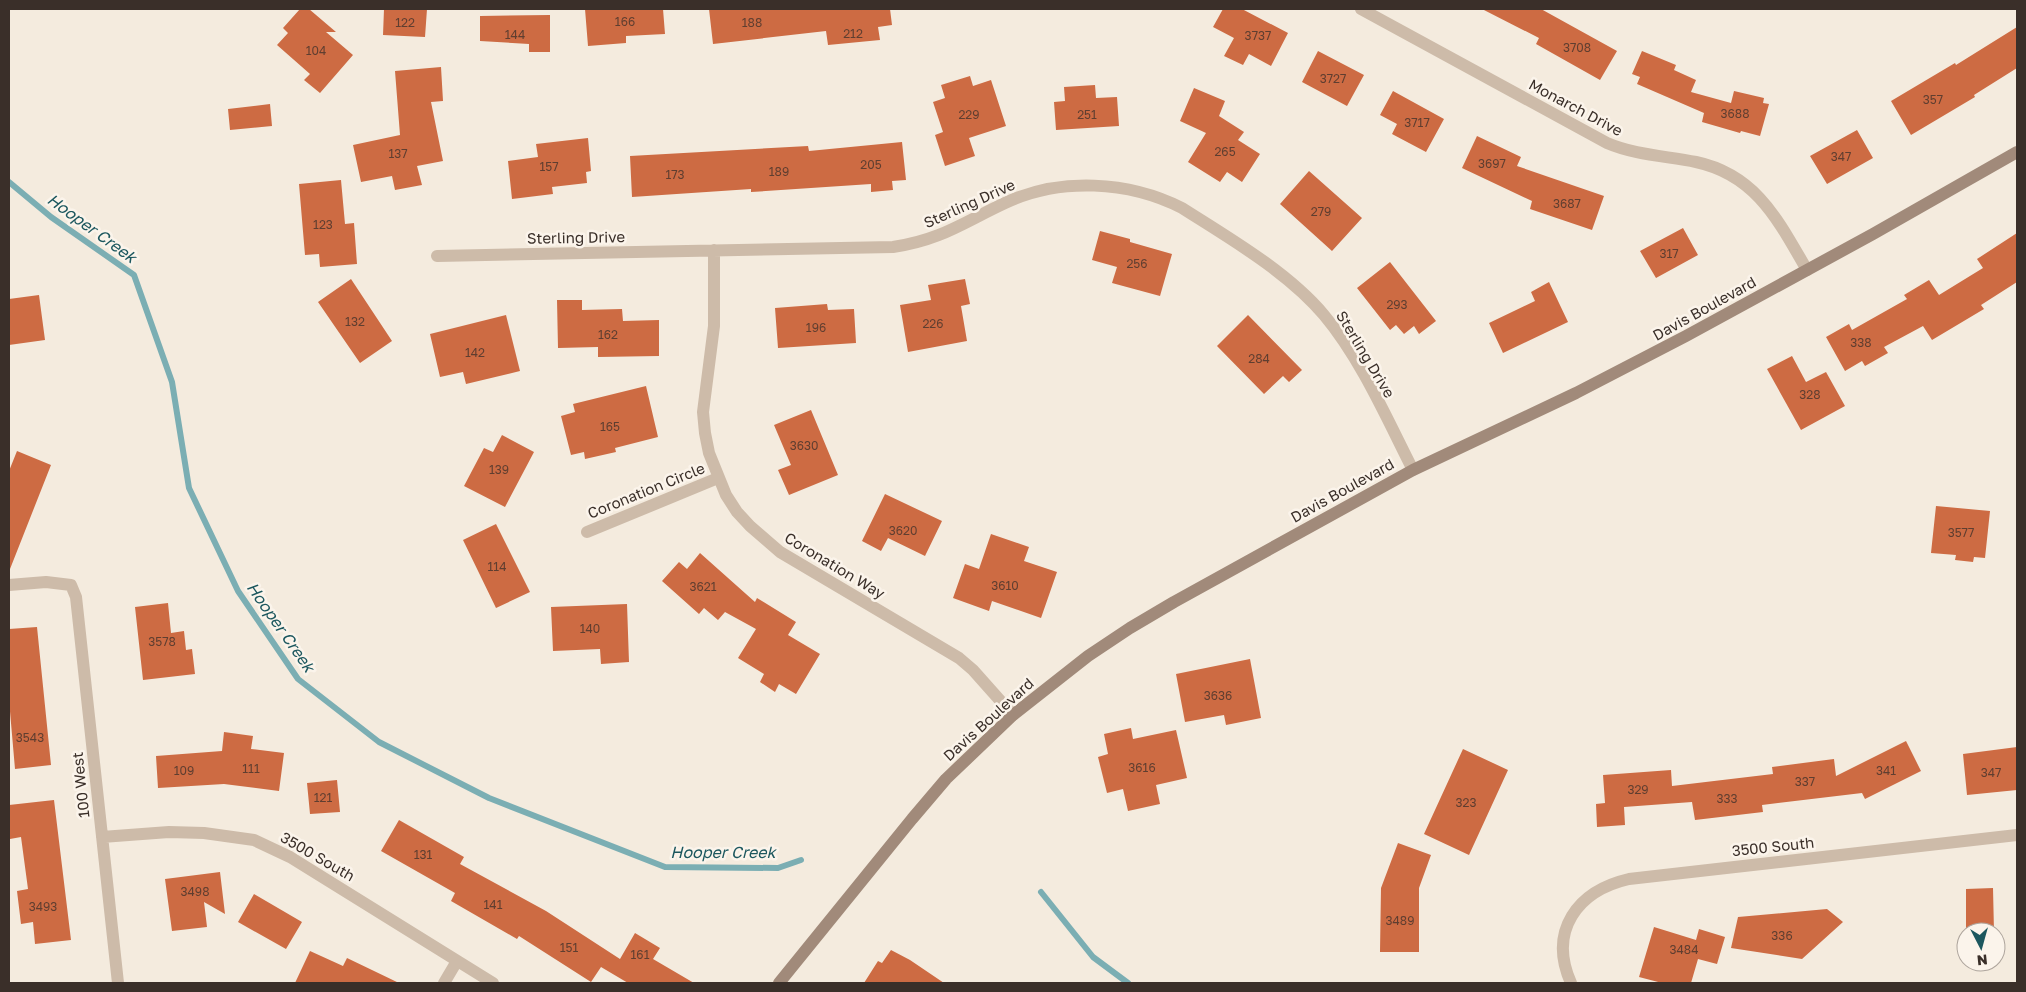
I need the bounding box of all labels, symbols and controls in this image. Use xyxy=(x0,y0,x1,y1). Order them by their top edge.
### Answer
house number: 166 xyxy=(615,14,635,29)
house number: 122 xyxy=(395,15,415,30)
house number: 188 xyxy=(742,15,762,30)
house number: 212 xyxy=(843,26,863,41)
house number: 144 xyxy=(505,27,525,42)
house number: 3737 xyxy=(1245,28,1271,43)
house number: 3708 xyxy=(1563,40,1591,55)
house number: 104 xyxy=(306,43,326,58)
house number: 3727 xyxy=(1320,71,1346,86)
street label: Monarch Drive xyxy=(1526,75,1626,139)
house number: 357 xyxy=(1923,92,1943,107)
house number: 3688 xyxy=(1721,106,1749,121)
house number: 229 xyxy=(958,107,980,122)
house number: 251 xyxy=(1077,107,1097,122)
house number: 3717 xyxy=(1404,115,1430,130)
house number: 265 xyxy=(1214,144,1236,159)
house number: 137 xyxy=(388,146,408,161)
house number: 347 xyxy=(1831,149,1851,164)
house number: 3697 xyxy=(1478,156,1506,171)
house number: 205 xyxy=(860,157,882,172)
house number: 157 xyxy=(539,159,559,174)
house number: 189 xyxy=(769,164,789,179)
house number: 173 xyxy=(665,167,685,182)
street label: Sterling Drive xyxy=(921,175,1018,231)
water label: Hooper Creek xyxy=(44,189,142,268)
house number: 3687 xyxy=(1553,196,1581,211)
house number: 279 xyxy=(1311,204,1331,219)
house number: 123 xyxy=(313,217,333,232)
street label: Sterling Drive xyxy=(527,227,625,247)
house number: 317 xyxy=(1659,246,1679,261)
house number: 256 xyxy=(1126,256,1148,271)
street label: Davis Boulevard xyxy=(1649,272,1759,344)
house number: 293 xyxy=(1386,297,1408,312)
street label: Sterling Drive xyxy=(1333,307,1399,401)
house number: 132 xyxy=(345,314,365,329)
house number: 226 xyxy=(922,316,944,331)
house number: 196 xyxy=(806,320,826,335)
house number: 162 xyxy=(598,327,618,342)
house number: 338 xyxy=(1850,335,1872,350)
house number: 142 xyxy=(465,345,485,360)
house number: 284 xyxy=(1248,351,1270,366)
house number: 328 xyxy=(1799,387,1821,402)
house number: 165 xyxy=(600,419,620,434)
house number: 3630 xyxy=(790,438,818,453)
street label: Davis Boulevard xyxy=(1287,454,1397,526)
street label: Coronation Circle xyxy=(585,458,708,522)
house number: 139 xyxy=(489,462,509,477)
house number: 3620 xyxy=(889,523,917,538)
house number: 3577 xyxy=(1948,525,1974,540)
street label: Coronation Way xyxy=(782,528,889,602)
house number: 114 xyxy=(488,559,506,574)
water label: Hooper Creek xyxy=(243,578,321,677)
house number: 3610 xyxy=(991,578,1019,593)
house number: 3621 xyxy=(689,579,717,594)
house number: 140 xyxy=(580,621,600,636)
house number: 3578 xyxy=(148,634,176,649)
street label: Davis Boulevard xyxy=(939,674,1037,764)
house number: 3636 xyxy=(1204,688,1232,703)
house number: 3543 xyxy=(16,730,44,745)
street label: 100 West xyxy=(68,751,92,819)
house number: 3616 xyxy=(1128,760,1156,775)
house number: 111 xyxy=(242,761,260,776)
house number: 109 xyxy=(174,763,194,778)
house number: 341 xyxy=(1876,763,1896,778)
house number: 347 xyxy=(1981,765,2001,780)
house number: 337 xyxy=(1795,774,1815,789)
house number: 329 xyxy=(1627,782,1649,797)
house number: 121 xyxy=(314,790,332,805)
house number: 333 xyxy=(1716,791,1738,806)
house number: 323 xyxy=(1455,795,1477,810)
street label: 3500 South xyxy=(278,828,358,884)
street label: 3500 South xyxy=(1731,833,1815,859)
water label: Hooper Creek xyxy=(670,842,778,862)
house number: 131 xyxy=(414,847,433,862)
house number: 3498 xyxy=(181,884,209,899)
house number: 141 xyxy=(484,897,503,912)
house number: 3493 xyxy=(29,899,57,914)
house number: 3489 xyxy=(1386,913,1414,928)
north arrow xyxy=(1956,922,2006,972)
house number: 336 xyxy=(1771,928,1793,943)
house number: 151 xyxy=(560,940,578,955)
house number: 3484 xyxy=(1670,942,1698,957)
house number: 161 xyxy=(631,947,650,962)
text: N xyxy=(1976,951,1989,969)

